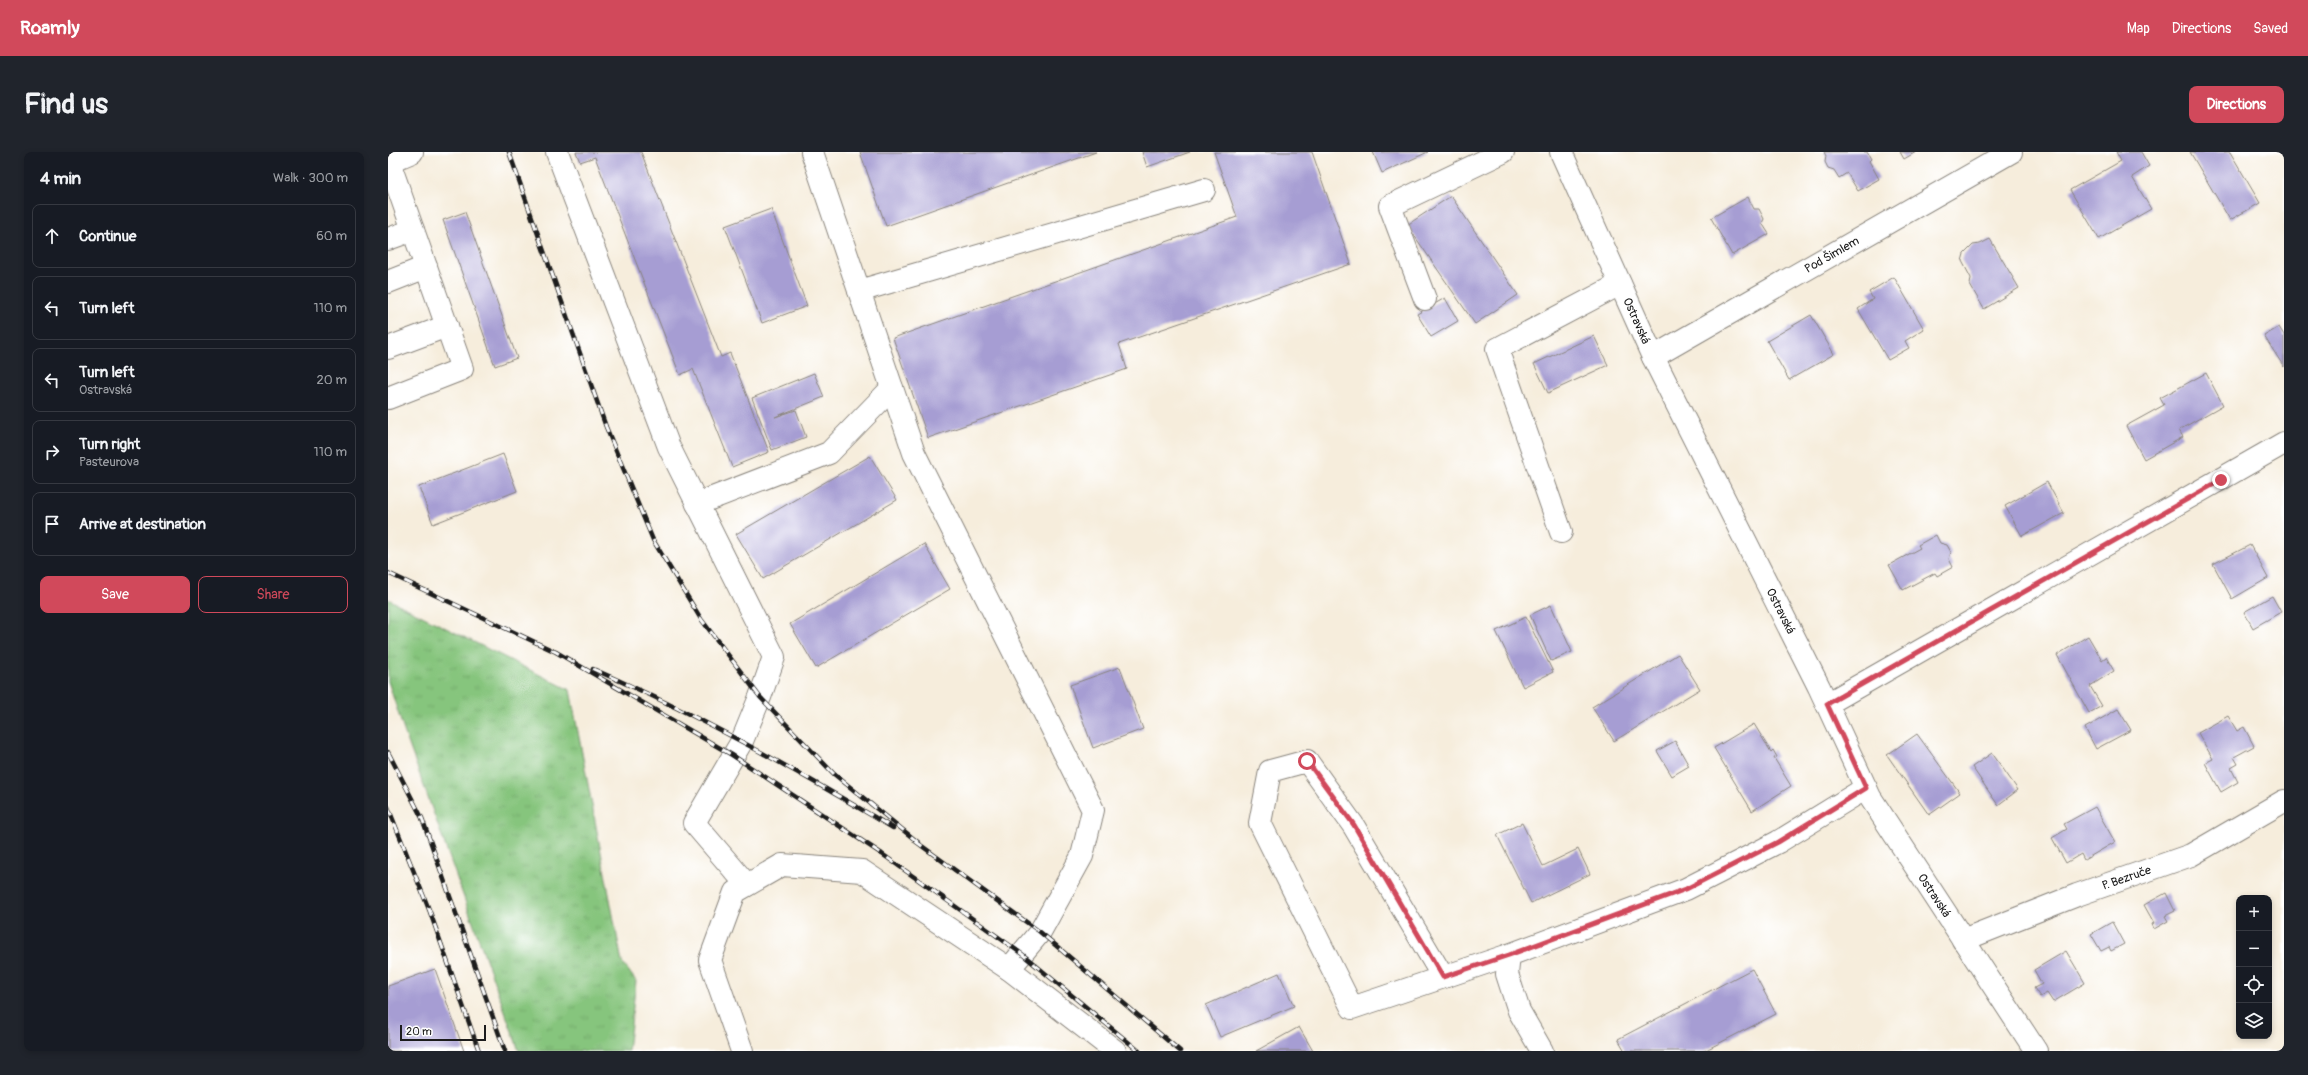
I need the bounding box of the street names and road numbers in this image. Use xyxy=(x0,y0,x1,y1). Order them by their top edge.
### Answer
street label: Pod Šimlem xyxy=(1802,233,1862,277)
street label: Ostravská xyxy=(1619,295,1653,347)
street label: Ostravská xyxy=(1763,586,1798,637)
street label: P. Bezruče xyxy=(2100,863,2153,894)
street label: Ostravská xyxy=(1914,871,1954,921)

